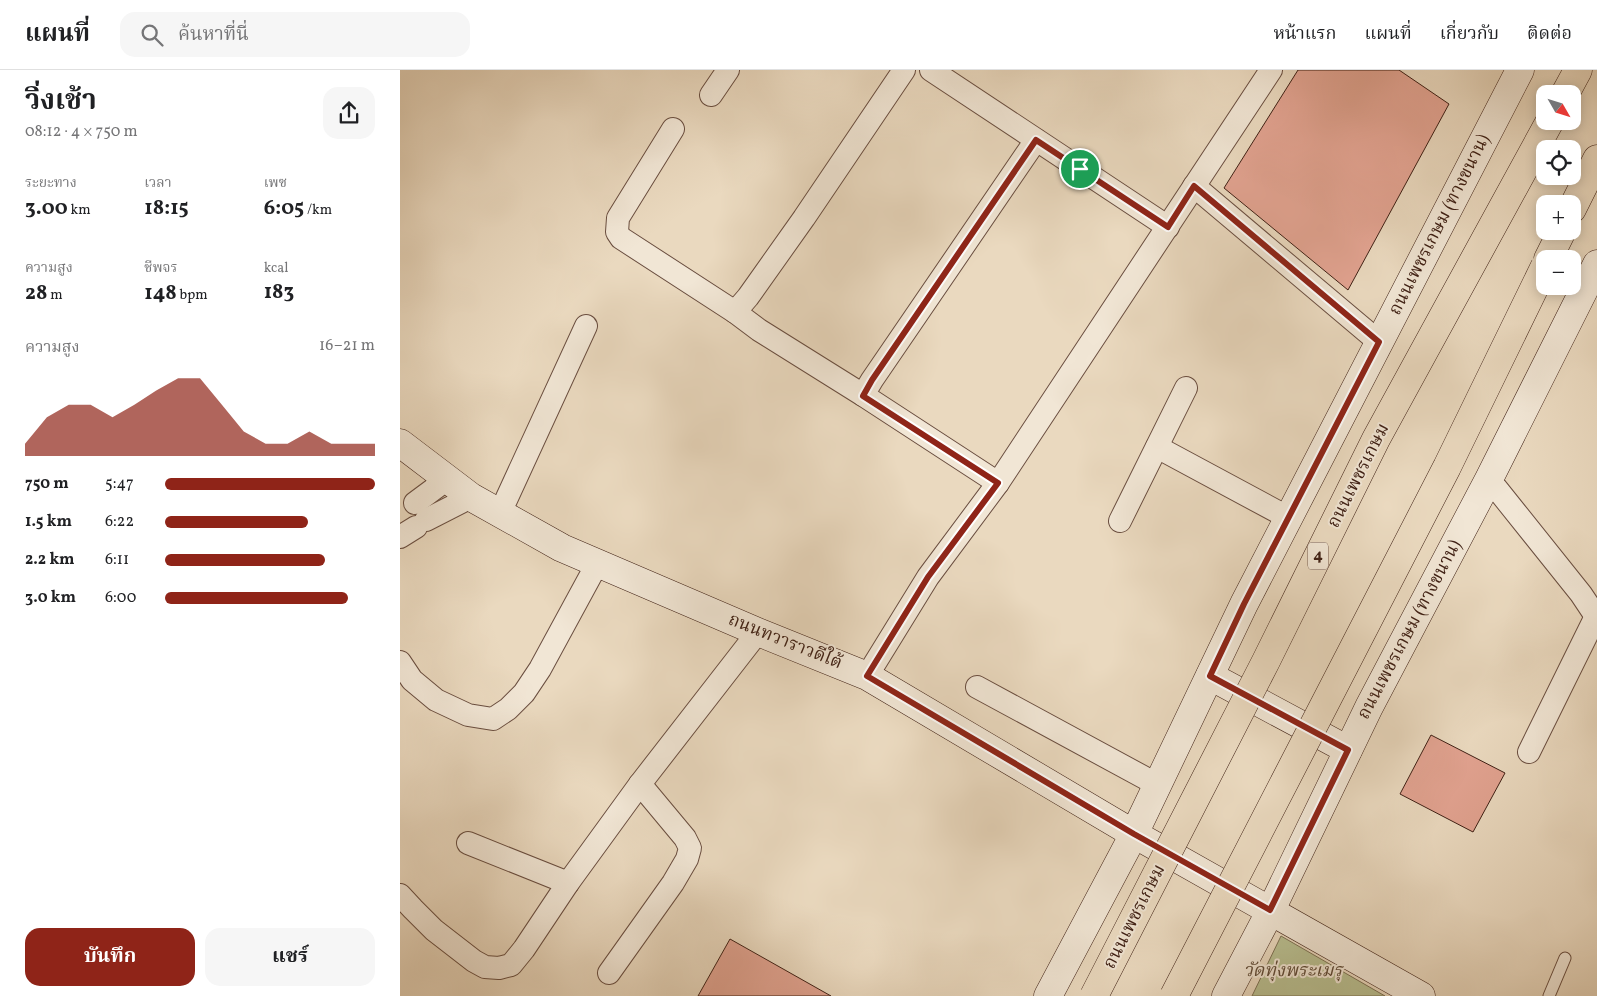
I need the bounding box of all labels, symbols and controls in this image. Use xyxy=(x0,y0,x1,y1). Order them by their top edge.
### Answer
search box xyxy=(120,12,470,57)
text: แผนที่ xyxy=(25,18,90,52)
icon: search xyxy=(138,21,166,49)
text: ค้นหาที่นี่ xyxy=(178,22,249,48)
text: หน้าแรก xyxy=(1273,22,1336,47)
text: แผนที่ xyxy=(1364,22,1412,47)
text: เกี่ยวกับ xyxy=(1440,22,1499,47)
text: ติดต่อ xyxy=(1527,22,1572,47)
text: วิ่งเช้า xyxy=(25,82,97,121)
north arrow xyxy=(1536,85,1581,130)
map controls xyxy=(1536,85,1581,295)
button: share xyxy=(323,87,375,139)
text: 08:12 · 4 × 750 m xyxy=(25,121,138,143)
street label: ถนนเพชรเกษม (ทางขนาน) xyxy=(1383,130,1497,320)
button: locate xyxy=(1536,140,1581,185)
pin xyxy=(1059,148,1101,190)
icon: arrive xyxy=(1066,155,1094,183)
text: ระยะทาง xyxy=(25,174,77,193)
text: เวลา xyxy=(144,174,172,193)
text: เพซ xyxy=(264,174,287,193)
text: 3.00 xyxy=(25,194,68,223)
text: 18:15 xyxy=(144,194,189,223)
text: 6:05 xyxy=(264,194,304,223)
button: + xyxy=(1536,195,1581,240)
text: km xyxy=(68,201,91,220)
text: /km xyxy=(304,201,332,220)
button: − xyxy=(1536,250,1581,295)
text: ความสูง xyxy=(25,259,73,278)
text: ชีพจร xyxy=(144,259,178,278)
text: kcal xyxy=(264,259,289,278)
text: 183 xyxy=(264,278,294,307)
text: 28 xyxy=(25,279,47,308)
text: 148 xyxy=(144,279,177,308)
text: m xyxy=(47,286,63,305)
text: bpm xyxy=(177,286,208,305)
text: 16–21 m xyxy=(319,335,375,357)
text: ความสูง xyxy=(25,337,80,359)
street label: ถนนเพชรเกษม xyxy=(1322,419,1396,533)
text: 750 m xyxy=(25,473,69,495)
text: 5:47 xyxy=(105,473,134,495)
text: 1.5 km xyxy=(25,511,72,533)
text: 6:22 xyxy=(105,511,134,533)
street label: ถนนเพชรเกษม (ทางขนาน) xyxy=(1352,536,1468,724)
road number: 4 xyxy=(1308,542,1328,570)
text: 2.2 km xyxy=(25,549,75,571)
text: 6:11 xyxy=(105,549,129,571)
text: 3.0 km xyxy=(25,587,76,609)
text: 6:00 xyxy=(105,587,136,609)
street label: ถนนทวาราวดีใต้ xyxy=(724,607,846,676)
street label: ถนนเพชรเกษม xyxy=(1098,860,1172,974)
button: บันทึก xyxy=(25,928,195,986)
button: แชร์ xyxy=(205,928,375,986)
park label: วัดทุ่งพระเมรุ xyxy=(1244,959,1345,984)

